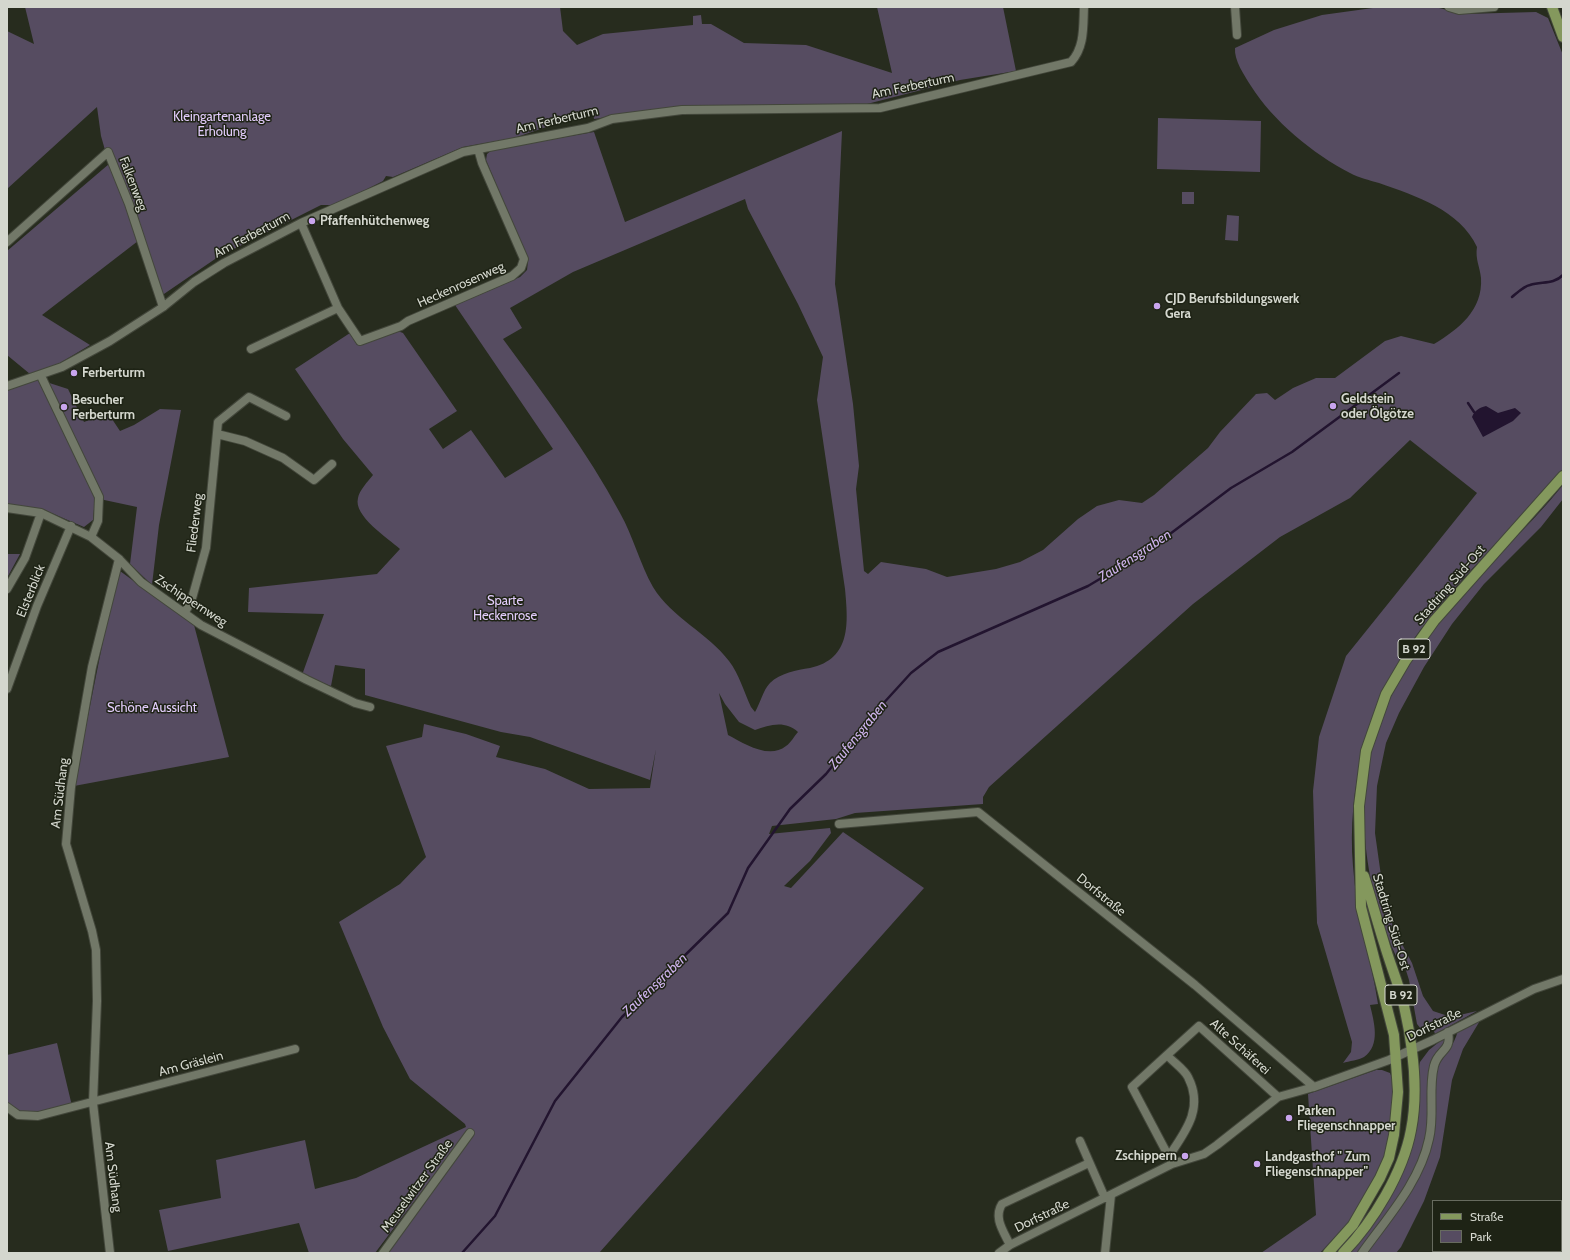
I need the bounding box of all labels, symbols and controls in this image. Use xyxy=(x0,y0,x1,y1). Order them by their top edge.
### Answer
street label: Am Ferberturm xyxy=(870,70,956,102)
street label: Am Ferberturm xyxy=(514,103,600,137)
park label: Kleingartenanlage Erholung xyxy=(173,109,271,140)
street label: Falkenweg xyxy=(115,154,151,214)
street label: Am Ferberturm xyxy=(211,208,293,262)
place label: Pfaffenhütchenweg xyxy=(320,213,429,229)
marker: Pfaffenhütchenweg xyxy=(307,216,317,226)
street label: Heckenrosenweg xyxy=(415,259,507,311)
place label: CJD Berufsbildungswerk Gera xyxy=(1165,291,1299,322)
marker: CJD Berufsbildungswerk Gera xyxy=(1152,301,1162,311)
place label: Ferberturm xyxy=(82,365,145,381)
marker: Ferberturm xyxy=(69,368,79,378)
place label: Geldstein oder Ölgötze xyxy=(1341,391,1414,422)
place label: Besucher Ferberturm xyxy=(72,392,135,423)
marker: Geldstein oder Ölgötze xyxy=(1328,401,1338,411)
marker: Besucher Ferberturm xyxy=(59,402,69,412)
street label: Fliederweg xyxy=(184,492,206,554)
water label: Zaufensgraben xyxy=(1095,526,1175,586)
street label: Stadtring Süd-Ost xyxy=(1411,542,1489,628)
street label: Elsterblick xyxy=(13,562,49,620)
street label: Zschippernweg xyxy=(152,572,230,630)
park label: Sparte Heckenrose xyxy=(473,593,537,624)
road number: B 92 xyxy=(1398,639,1430,659)
water label: Zaufensgraben xyxy=(825,697,891,773)
park label: Schöne Aussicht xyxy=(107,700,197,716)
street label: Am Südhang xyxy=(48,757,72,829)
street label: Dorfstraße xyxy=(1073,870,1129,920)
street label: Stadtring Süd-Ost xyxy=(1369,872,1413,972)
water label: Zaufensgraben xyxy=(619,950,691,1020)
road number: B 92 xyxy=(1385,985,1417,1005)
street label: Dorfstraße xyxy=(1404,1005,1464,1045)
street label: Alte Schäferei xyxy=(1207,1016,1273,1078)
street label: Am Gräslein xyxy=(157,1048,225,1080)
place label: Parken Fliegenschnapper xyxy=(1297,1103,1395,1134)
marker: Parken Fliegenschnapper xyxy=(1284,1113,1294,1123)
street label: Meuselwitzer Straße xyxy=(378,1136,456,1236)
street label: Am Südhang xyxy=(101,1141,125,1213)
place label: Zschippern xyxy=(1115,1148,1177,1164)
place label: Landgasthof " Zum Fliegenschnapper" xyxy=(1265,1149,1370,1180)
marker: Zschippern xyxy=(1180,1151,1190,1161)
marker: Landgasthof " Zum Fliegenschnapper" xyxy=(1252,1159,1262,1169)
street label: Dorfstraße xyxy=(1012,1196,1072,1236)
legend xyxy=(1432,1200,1562,1252)
text: Straße xyxy=(1470,1209,1503,1224)
text: Park xyxy=(1470,1229,1492,1244)

